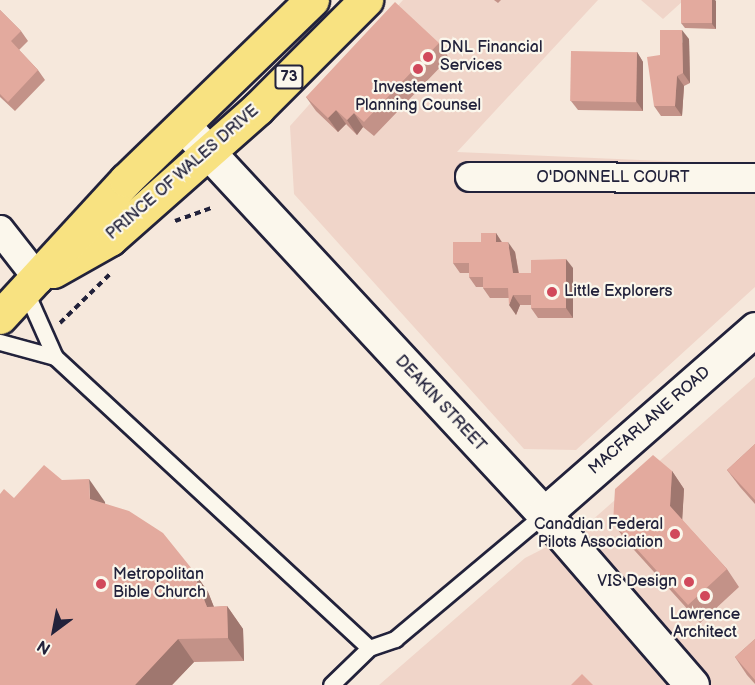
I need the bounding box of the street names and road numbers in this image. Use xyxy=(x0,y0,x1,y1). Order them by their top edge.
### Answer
road number: 73 xyxy=(274,65,304,89)
street label: PRINCE OF WALES DRIVE xyxy=(103,101,263,245)
street label: O'DONNELL COURT xyxy=(536,168,690,188)
street label: DEAKIN STREET xyxy=(390,352,490,456)
street label: MACFARLANE ROAD xyxy=(585,363,715,479)

